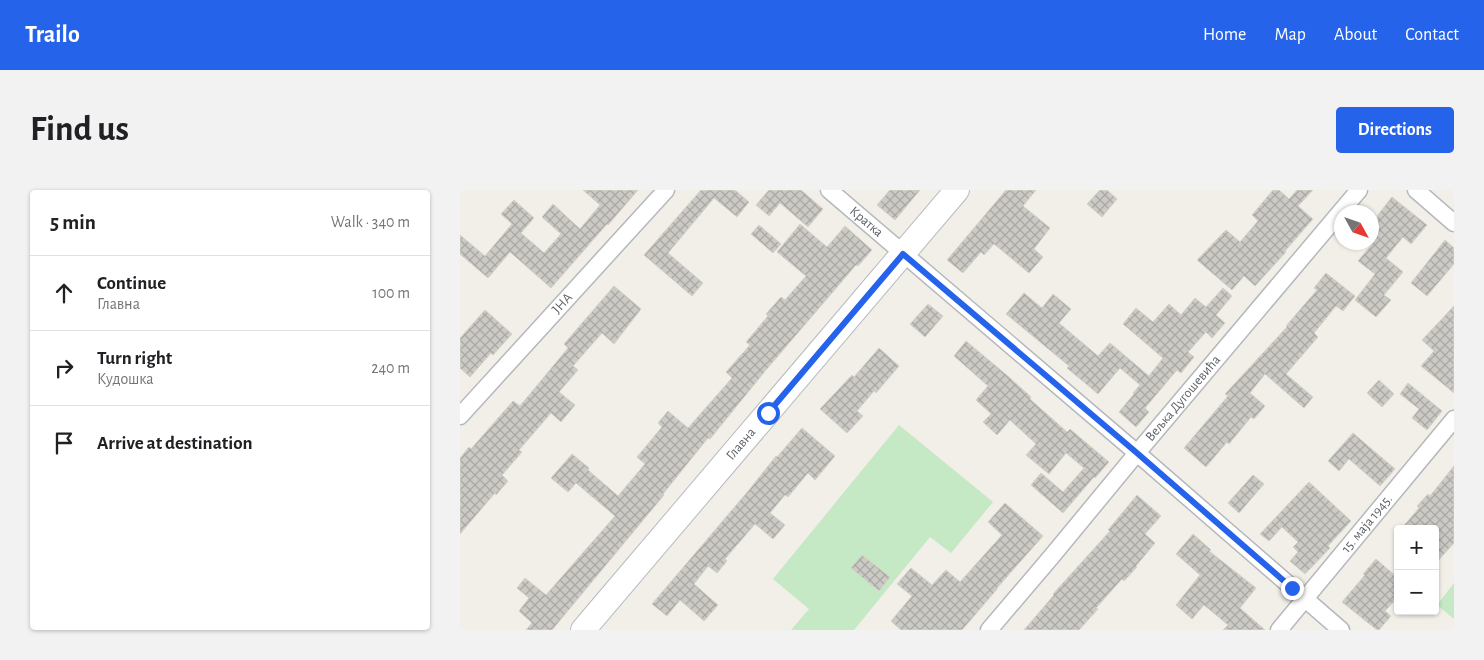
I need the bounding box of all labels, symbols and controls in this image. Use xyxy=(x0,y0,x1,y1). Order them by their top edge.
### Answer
text: Trailo xyxy=(25,23,80,47)
text: Home xyxy=(1203,26,1246,44)
text: Map xyxy=(1274,26,1306,44)
text: About xyxy=(1334,26,1377,44)
text: Contact xyxy=(1405,26,1459,44)
button: Directions xyxy=(1336,107,1454,153)
text: Find us xyxy=(30,112,129,147)
street label: Кратка xyxy=(847,204,886,240)
north arrow xyxy=(1334,205,1379,250)
text: 5 min xyxy=(50,212,96,233)
text: Walk · 340 m xyxy=(331,214,410,230)
text: Continue xyxy=(97,274,166,293)
icon: ahead xyxy=(50,279,78,307)
text: 100 m xyxy=(372,285,410,301)
street label: ЈНА xyxy=(550,290,575,317)
text: Главна xyxy=(97,296,140,312)
text: Turn right xyxy=(97,349,172,368)
street label: Вељка Дугошевића xyxy=(1143,352,1223,444)
icon: right xyxy=(50,354,78,382)
text: 240 m xyxy=(371,360,410,376)
text: Кудошка xyxy=(97,371,154,387)
route start xyxy=(757,402,780,425)
street label: Главна xyxy=(724,425,759,463)
icon: arrive xyxy=(50,429,78,457)
text: Arrive at destination xyxy=(97,434,253,453)
street label: 15. маја 1945. xyxy=(1339,492,1395,556)
map controls xyxy=(1394,525,1439,615)
button: + xyxy=(1394,525,1439,570)
button: − xyxy=(1394,570,1439,615)
route end xyxy=(1281,577,1304,600)

